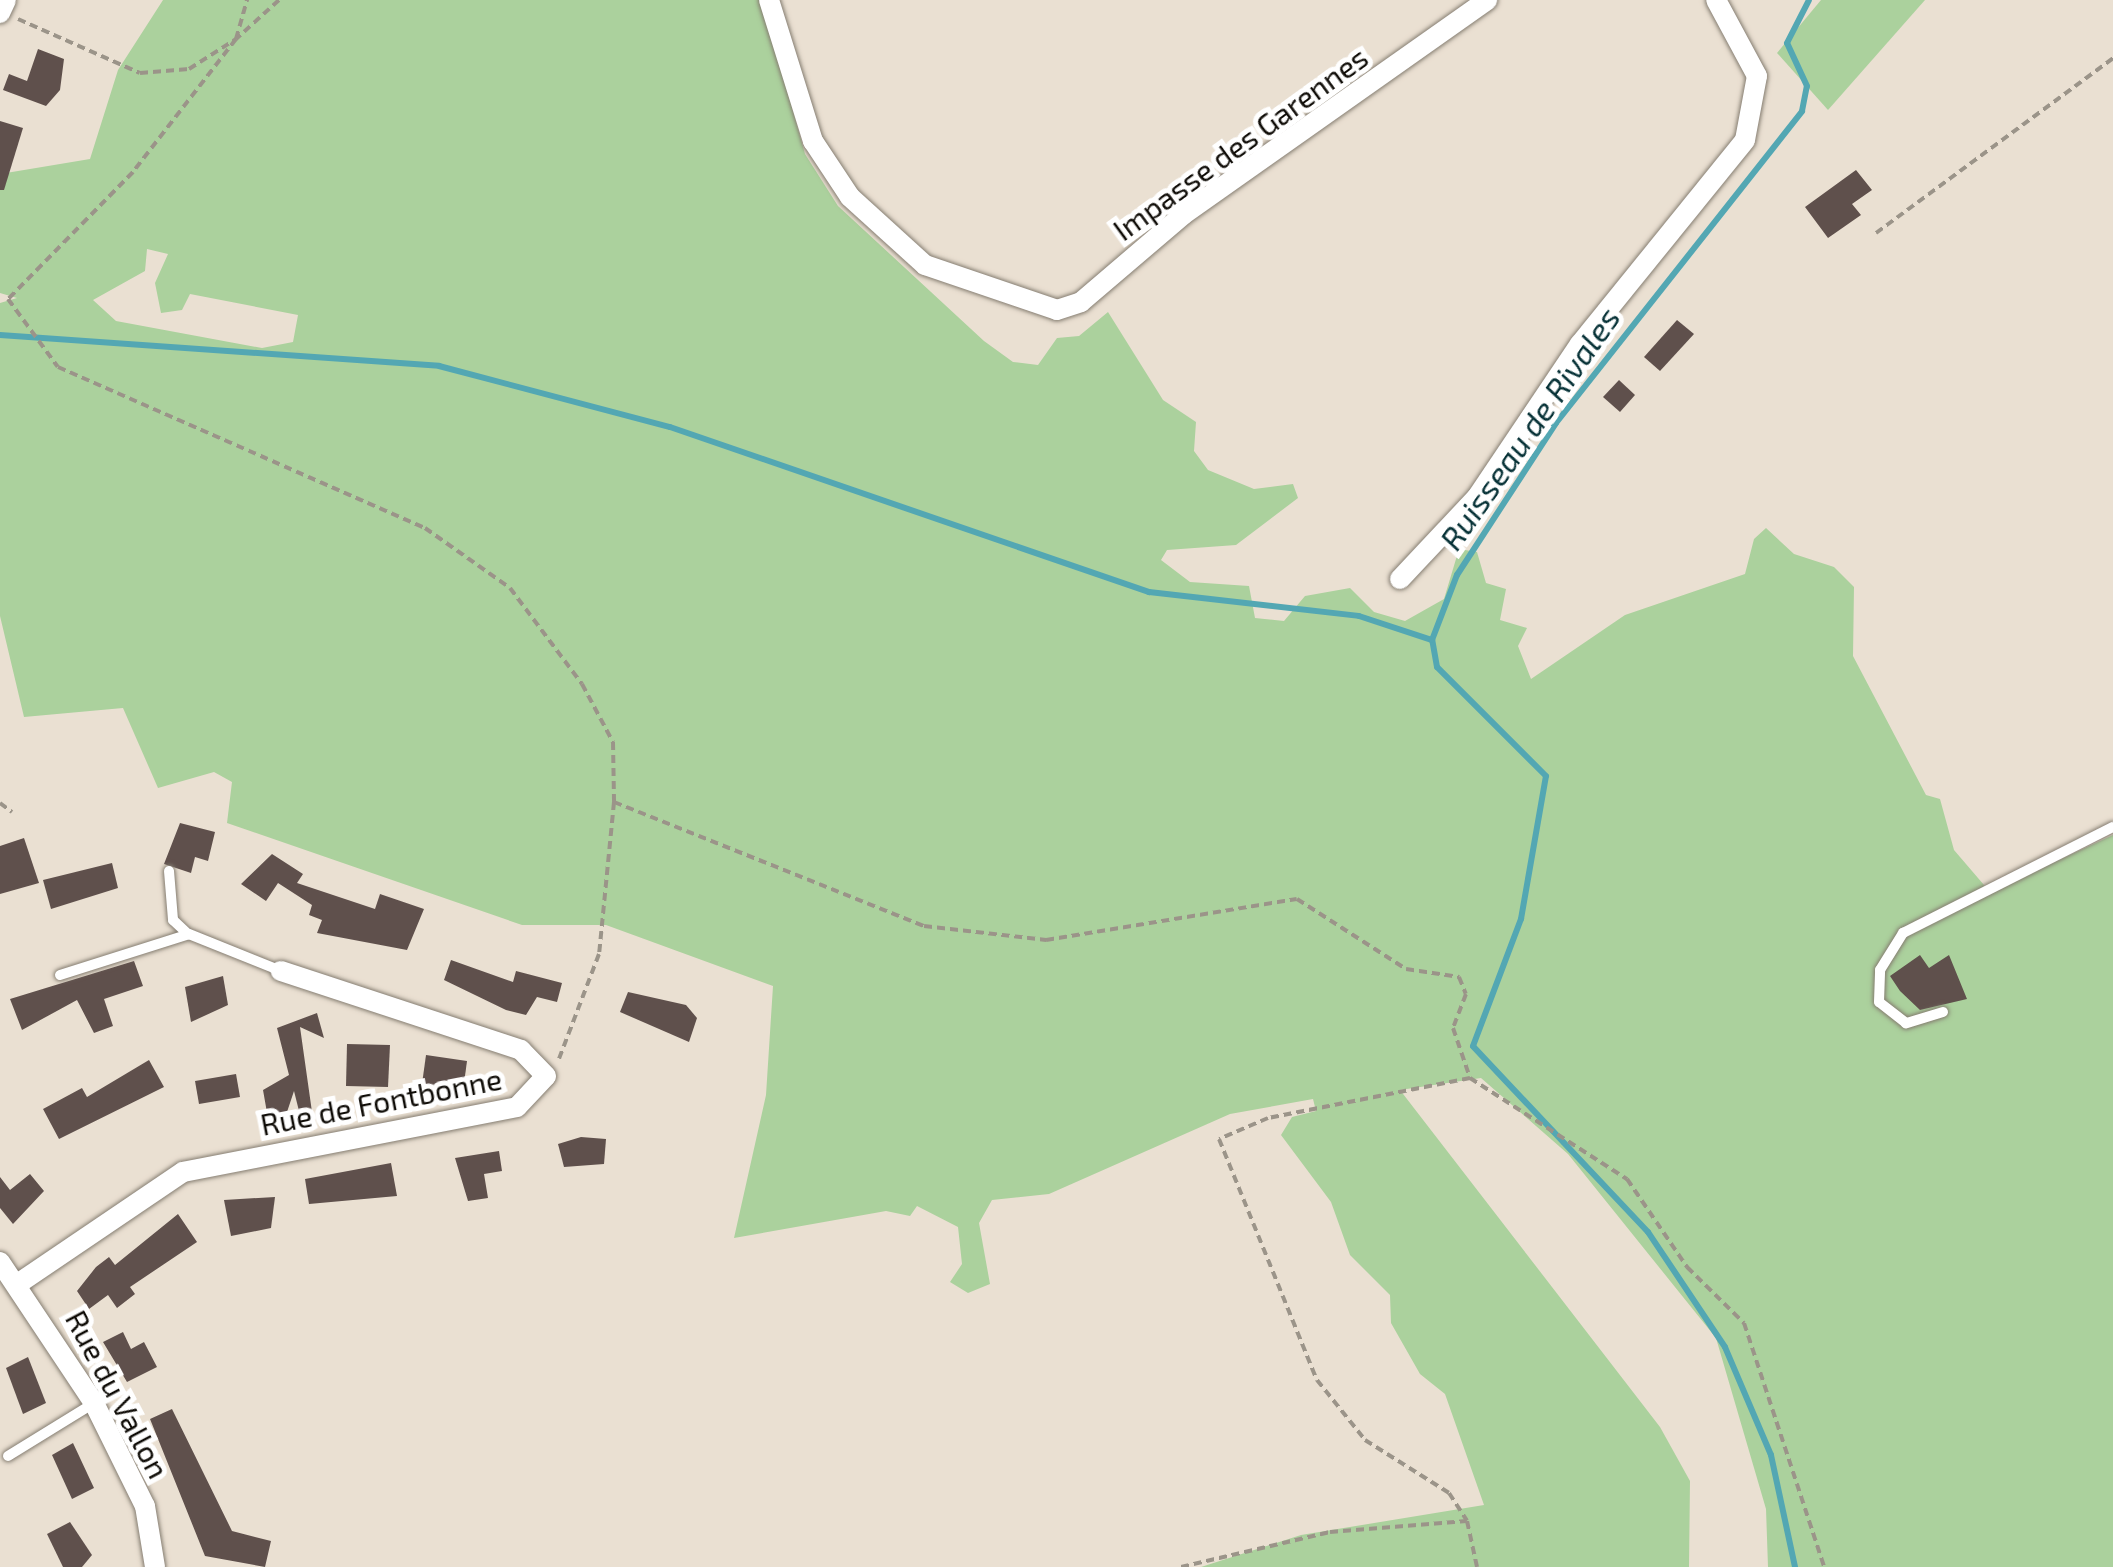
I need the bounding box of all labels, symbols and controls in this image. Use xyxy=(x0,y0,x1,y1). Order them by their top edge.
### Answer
street label: Impasse des Garennes xyxy=(1106,39,1374,247)
water label: Ruisseau de Rivales xyxy=(1431,299,1627,557)
street label: Rue de Fontbonne xyxy=(257,1060,505,1142)
street label: Rue du Vallon xyxy=(59,1304,177,1484)

